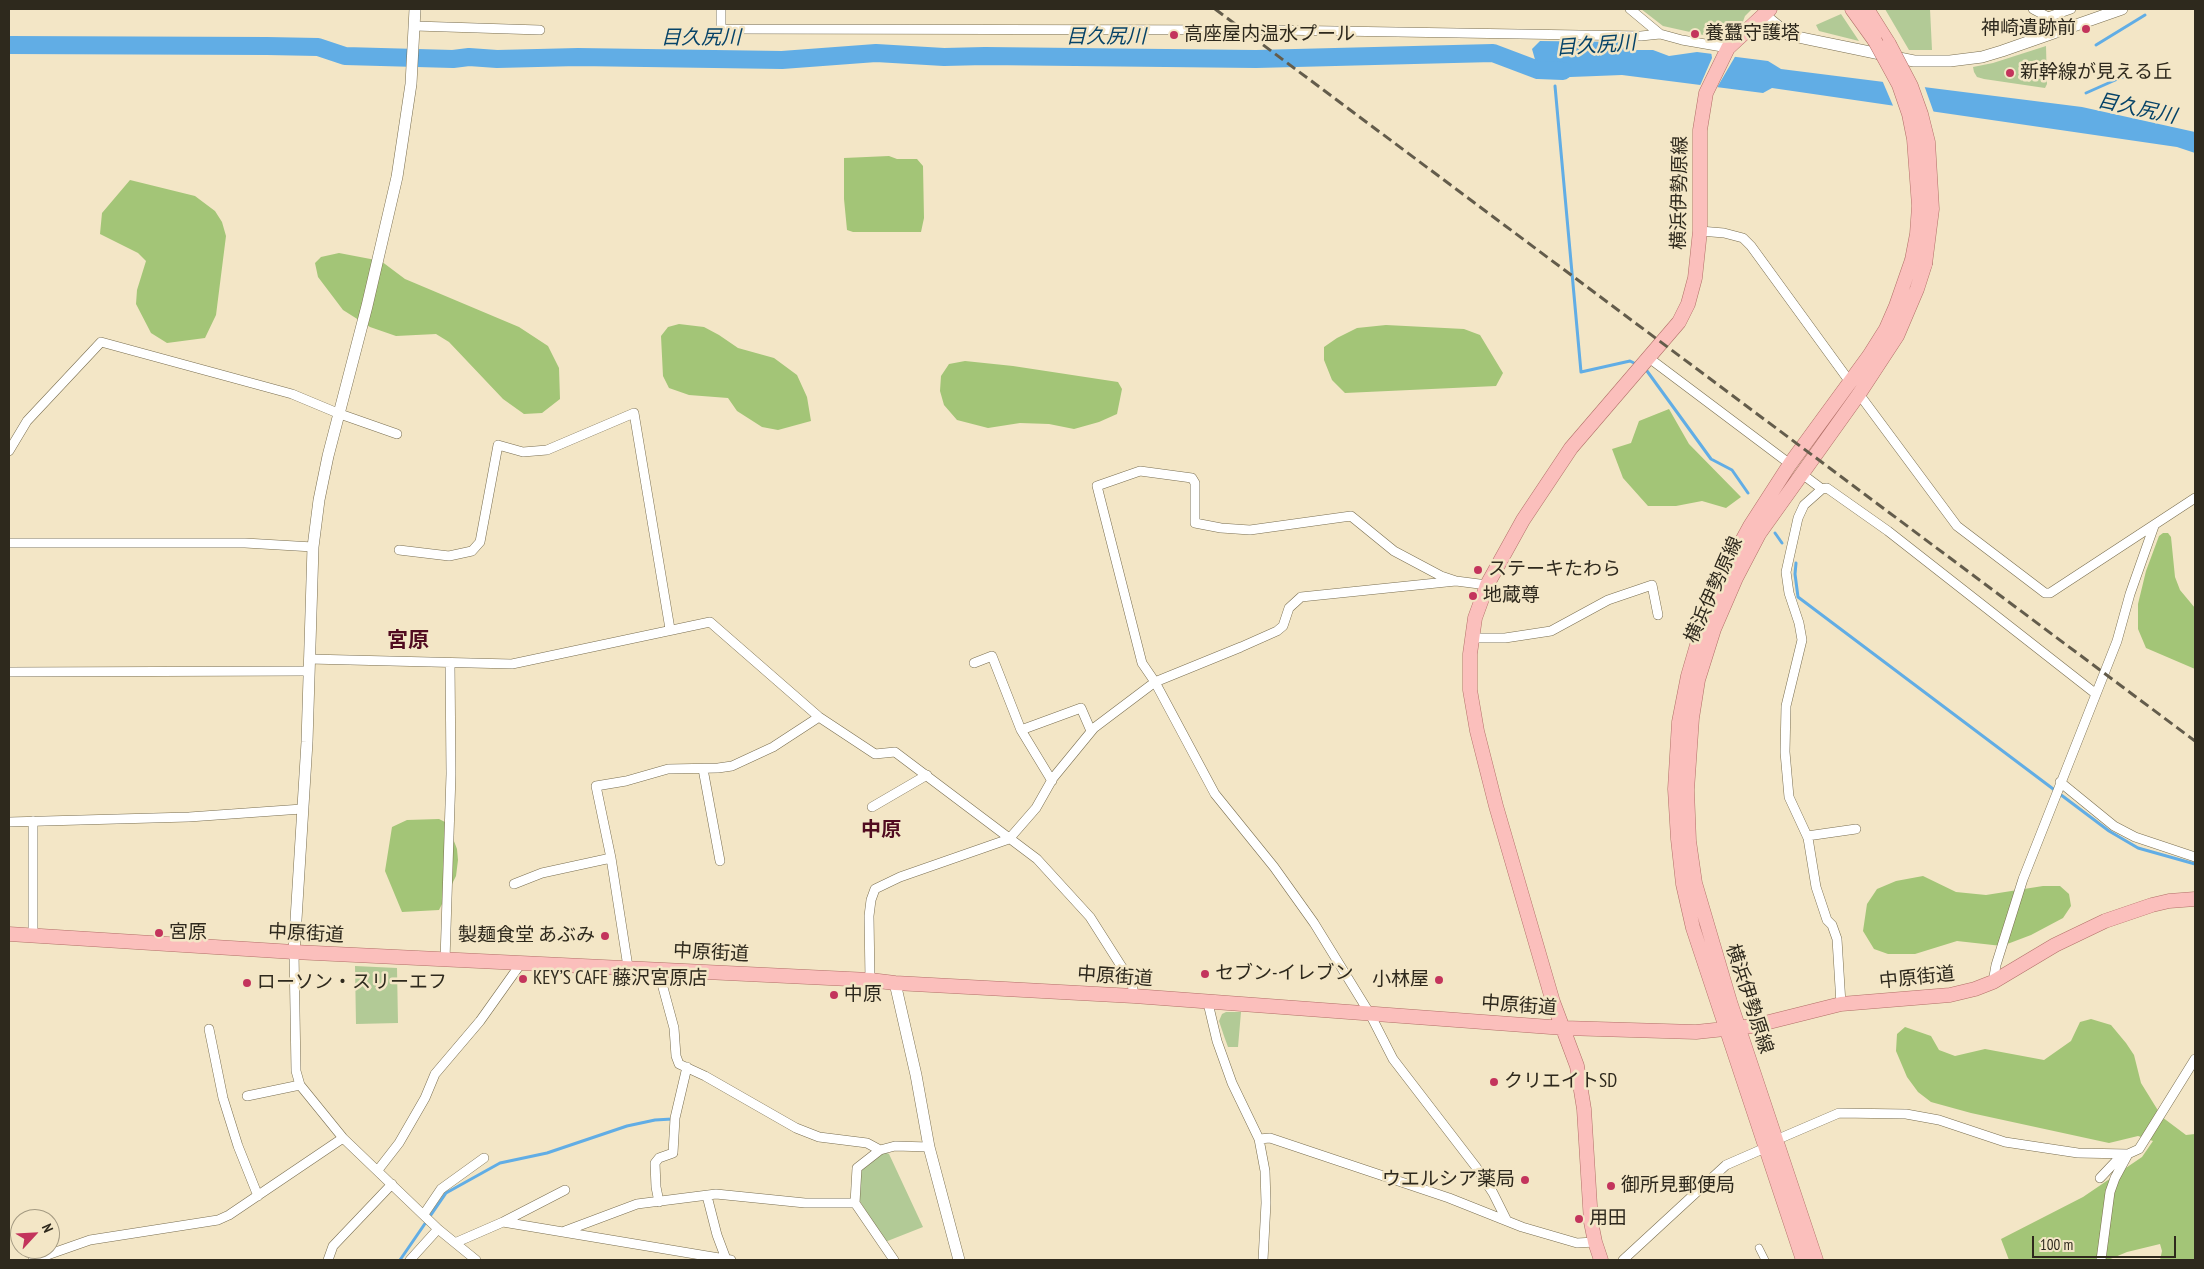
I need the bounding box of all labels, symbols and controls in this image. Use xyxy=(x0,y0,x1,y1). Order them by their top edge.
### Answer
place label: 神崎遺跡前 xyxy=(1981,18,2076,40)
place label: 養蠶守護塔 xyxy=(1705,23,1800,45)
marker: 神崎遺跡前 xyxy=(2080,23,2092,35)
place label: 高座屋内温水プール xyxy=(1184,24,1355,46)
water label: 目久尻川 xyxy=(1066,25,1146,49)
water label: 目久尻川 xyxy=(661,26,741,50)
marker: 養蠶守護塔 xyxy=(1689,28,1701,40)
marker: 高座屋内温水プール xyxy=(1168,29,1180,41)
water label: 目久尻川 xyxy=(1555,31,1637,61)
place label: 新幹線が見える丘 xyxy=(2020,62,2172,84)
marker: 新幹線が見える丘 xyxy=(2004,67,2016,79)
water label: 目久尻川 xyxy=(2095,89,2179,129)
street label: 横浜伊勢原線 xyxy=(1668,136,1692,250)
street label: 横浜伊勢原線 xyxy=(1680,533,1748,647)
place label: ステーキたわら xyxy=(1488,559,1621,581)
marker: ステーキたわら xyxy=(1472,564,1484,576)
place label: 地蔵尊 xyxy=(1483,585,1540,607)
marker: 地蔵尊 xyxy=(1467,590,1479,602)
district label: 宮原 xyxy=(387,628,429,654)
district label: 中原 xyxy=(861,818,901,842)
street label: 中原街道 xyxy=(267,921,345,947)
place label: 宮原 xyxy=(169,922,207,944)
place label: 製麺食堂 あぶみ xyxy=(458,925,595,947)
marker: 宮原 xyxy=(153,927,165,939)
marker: 製麺食堂 あぶみ xyxy=(599,930,611,942)
street label: 中原街道 xyxy=(672,940,750,966)
street label: 横浜伊勢原線 xyxy=(1721,941,1777,1057)
street label: 中原街道 xyxy=(1076,963,1154,991)
place label: セブン-イレブン xyxy=(1215,963,1354,985)
street label: 中原街道 xyxy=(1878,963,1956,993)
place label: KEY’S CAFE 藤沢宮原店 xyxy=(533,968,707,990)
marker: セブン-イレブン xyxy=(1199,968,1211,980)
place label: 小林屋 xyxy=(1372,969,1429,991)
place label: ローソン・スリーエフ xyxy=(257,972,447,994)
marker: KEY’S CAFE 藤沢宮原店 xyxy=(517,973,529,985)
marker: 小林屋 xyxy=(1433,974,1445,986)
marker: ローソン・スリーエフ xyxy=(241,977,253,989)
place label: 中原 xyxy=(844,984,882,1006)
marker: 中原 xyxy=(828,989,840,1001)
street label: 中原街道 xyxy=(1480,992,1558,1020)
place label: クリエイトSD xyxy=(1504,1071,1617,1093)
marker: クリエイトSD xyxy=(1488,1076,1500,1088)
place label: ウエルシア薬局 xyxy=(1382,1169,1515,1191)
marker: ウエルシア薬局 xyxy=(1519,1174,1531,1186)
place label: 御所見郵便局 xyxy=(1621,1175,1735,1197)
marker: 御所見郵便局 xyxy=(1605,1180,1617,1192)
place label: 用田 xyxy=(1589,1208,1627,1230)
north arrow xyxy=(10,1209,60,1259)
marker: 用田 xyxy=(1573,1213,1585,1225)
text: N xyxy=(38,1221,57,1235)
scale bar xyxy=(2034,1226,2178,1258)
text: 100 m xyxy=(2040,1235,2073,1254)

